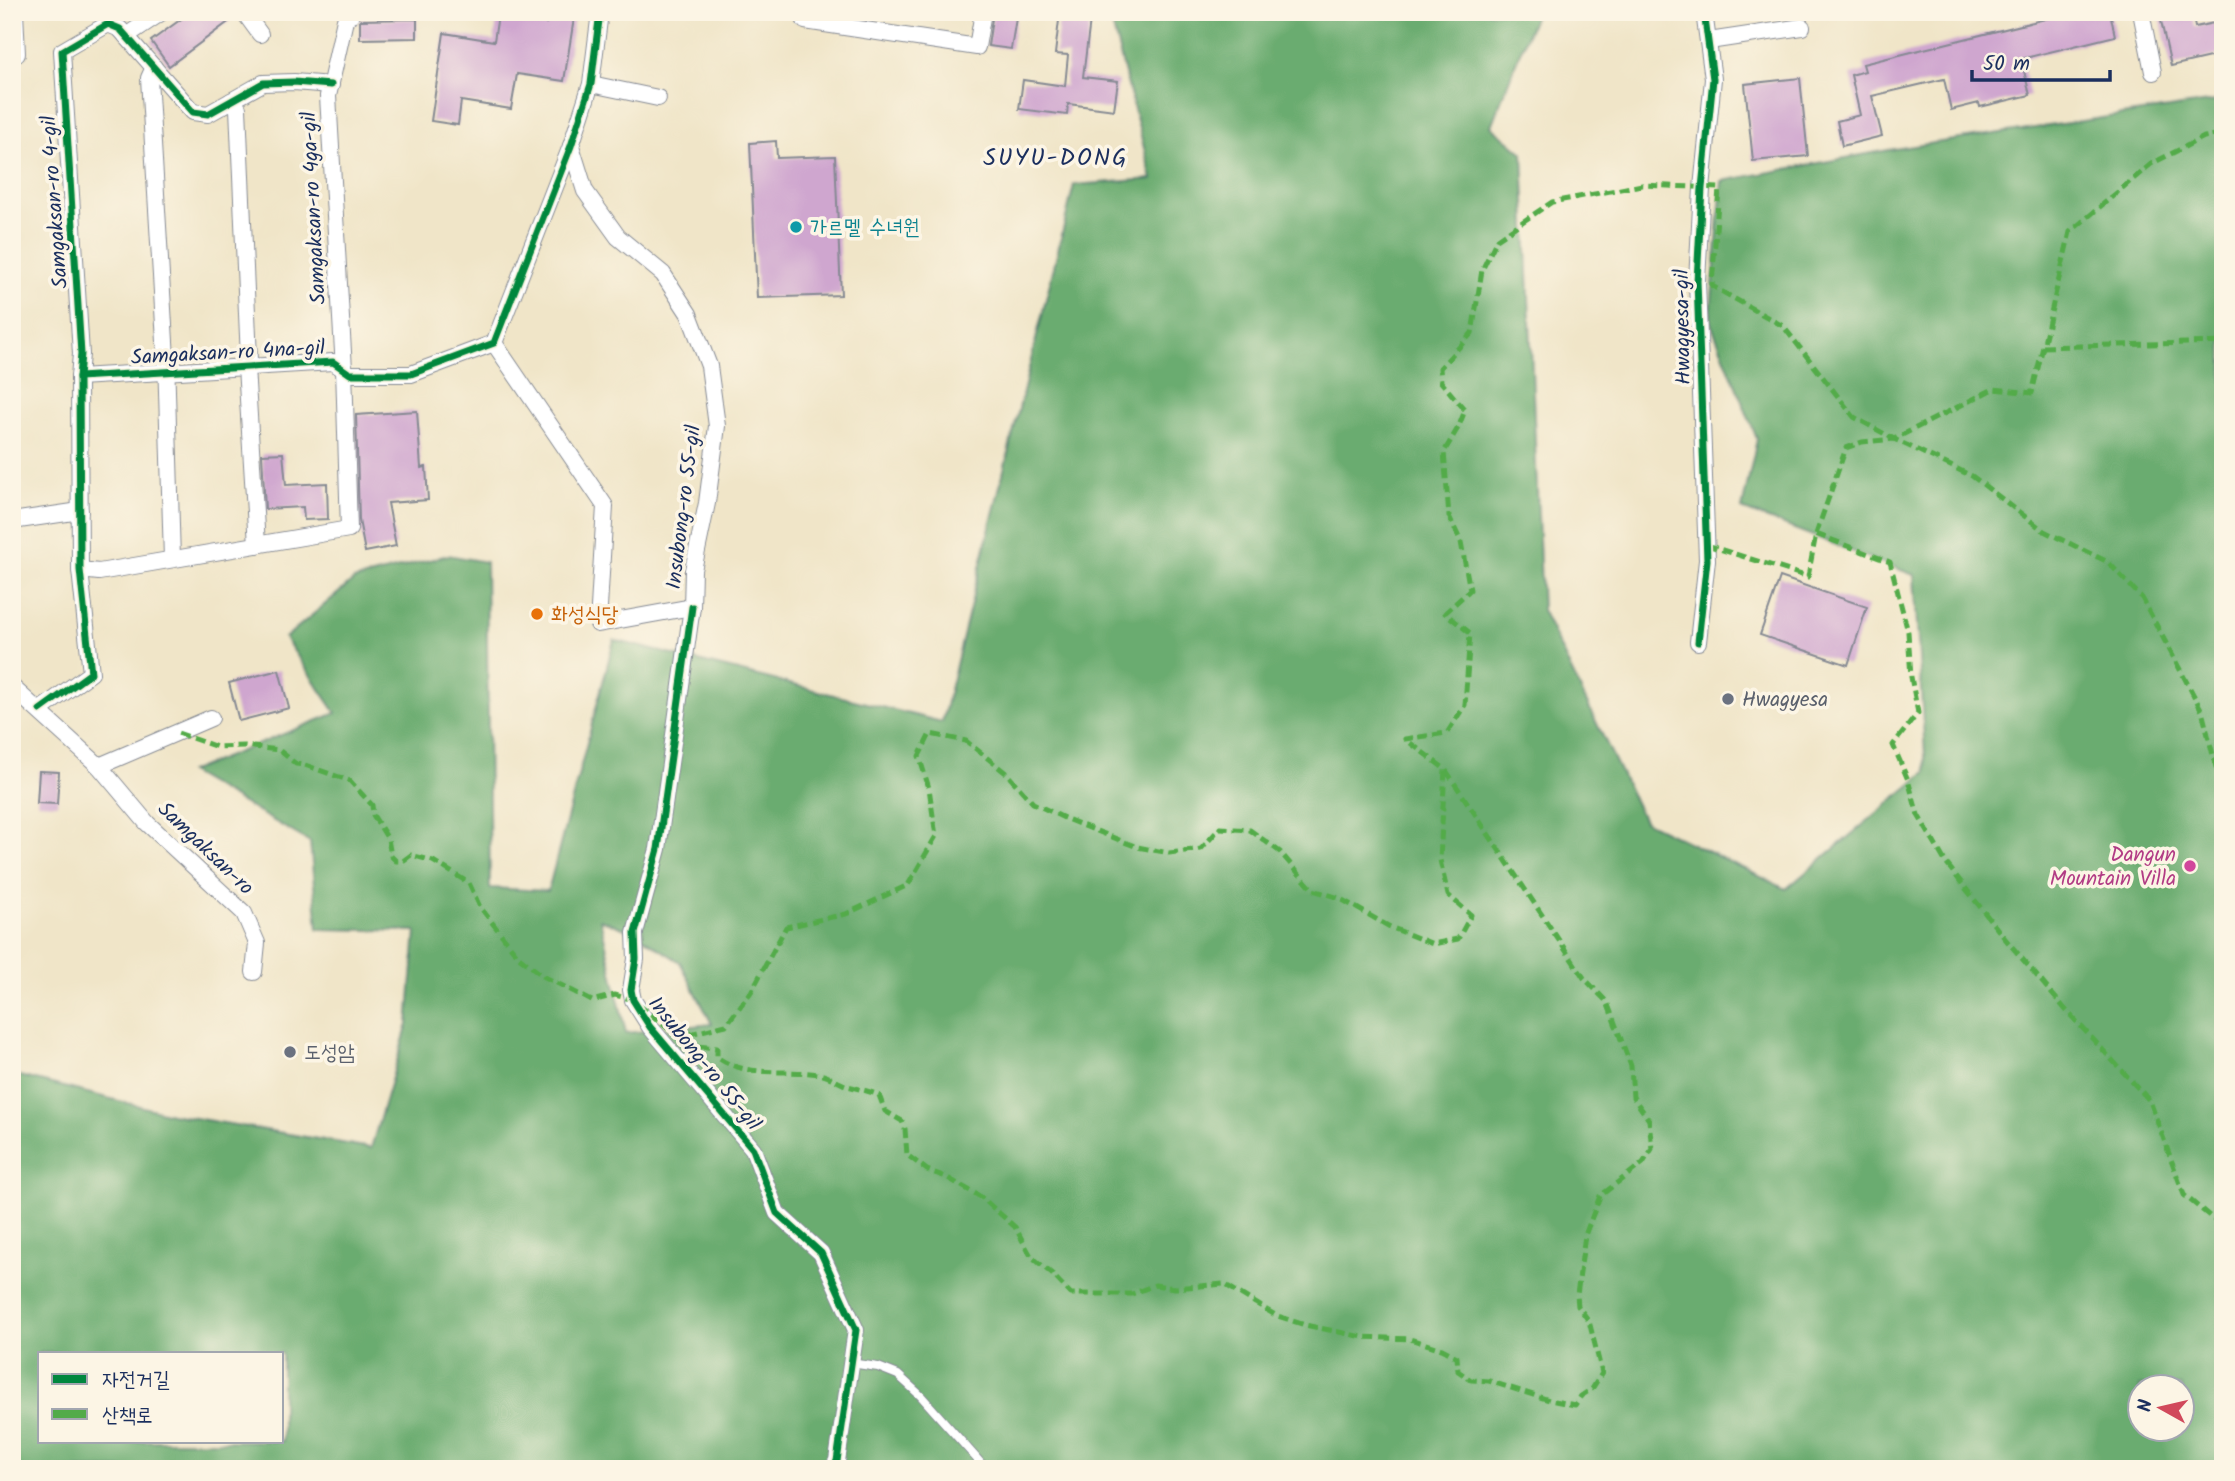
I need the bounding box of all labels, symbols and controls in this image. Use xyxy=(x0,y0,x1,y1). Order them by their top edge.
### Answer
scale bar xyxy=(1972,38,2111,82)
text: 50 m xyxy=(1983,48,2030,81)
street label: Samgaksan-ro 4ga-gil xyxy=(293,111,336,305)
street label: Samgaksan-ro 4-gil xyxy=(33,114,78,289)
district label: SUYU-DONG xyxy=(983,139,1129,178)
place label: 가르멜 수녀원 xyxy=(810,212,920,245)
marker: 가르멜 수녀원 xyxy=(788,219,804,235)
street label: Hwagyesa-gil xyxy=(1666,269,1701,385)
street label: Samgaksan-ro 4na-gil xyxy=(130,332,326,375)
street label: Insubong-ro 55-gil xyxy=(658,423,711,591)
place label: 화성식당 xyxy=(551,599,619,632)
marker: 화성식당 xyxy=(529,606,545,622)
place label: Hwagyesa xyxy=(1742,684,1828,717)
marker: Hwagyesa xyxy=(1720,691,1736,707)
street label: Samgaksan-ro xyxy=(149,794,261,904)
place label: Dangun Mountain Villa xyxy=(2050,839,2176,896)
marker: Dangun Mountain Villa xyxy=(2182,858,2198,874)
street label: Insubong-ro 55-gil xyxy=(639,989,769,1139)
place label: 도성암 xyxy=(304,1037,355,1070)
marker: 도성암 xyxy=(282,1044,298,1060)
legend xyxy=(38,1352,284,1442)
text: 자전거길 xyxy=(102,1364,170,1397)
north arrow xyxy=(2126,1372,2196,1442)
text: N xyxy=(2130,1398,2162,1414)
text: 산책로 xyxy=(102,1400,153,1433)

